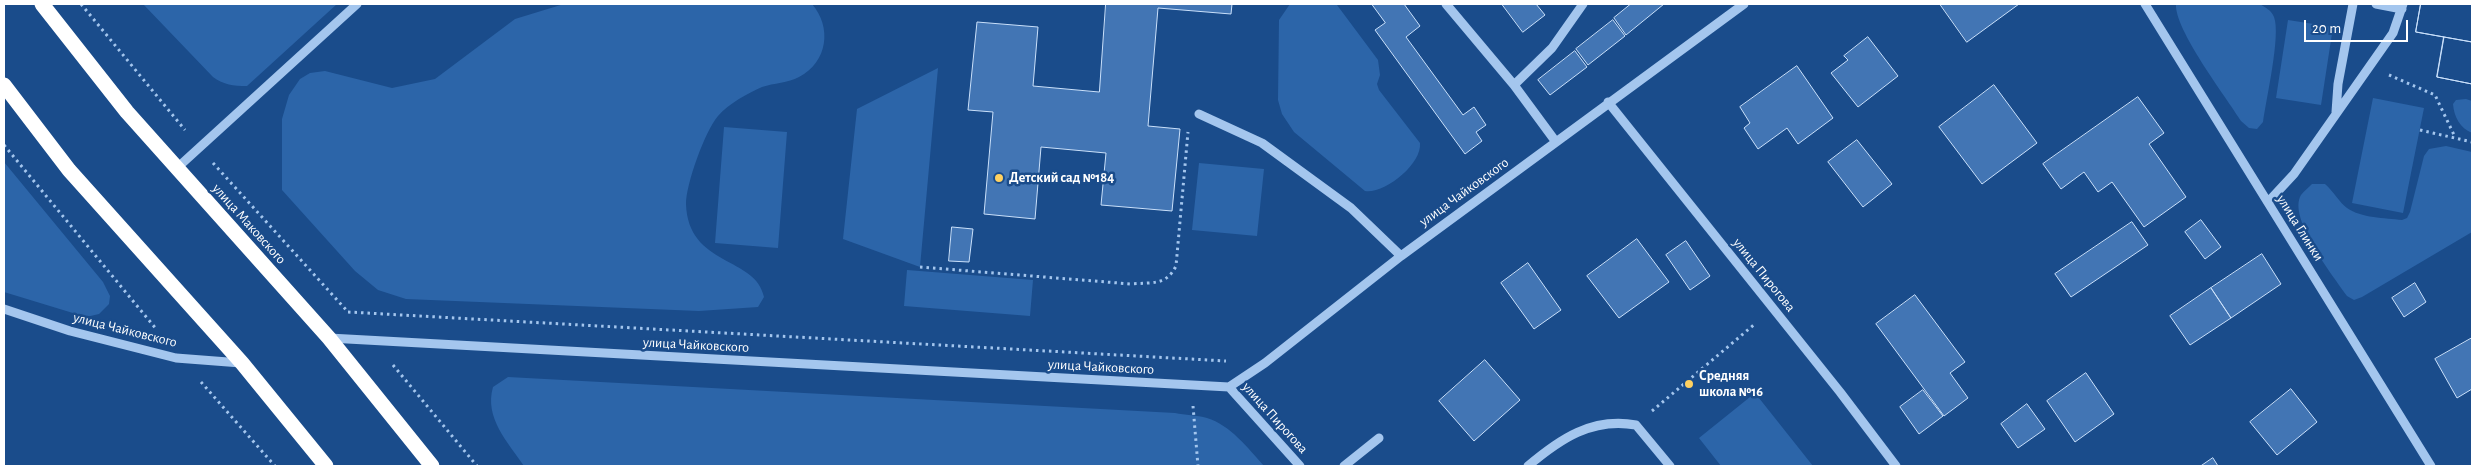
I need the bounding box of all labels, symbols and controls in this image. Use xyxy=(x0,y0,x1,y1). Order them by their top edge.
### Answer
scale bar xyxy=(2306,10,2410,42)
text: 20 m xyxy=(2312,21,2341,36)
street label: улица Чайковского xyxy=(1416,154,1512,230)
place label: Детский сад №184 xyxy=(1009,170,1114,186)
marker: Детский сад №184 xyxy=(993,172,1005,184)
street label: улица Маковского xyxy=(209,180,289,268)
street label: улица Глинки xyxy=(2273,192,2327,264)
street label: улица Пирогова xyxy=(1729,235,1799,315)
street label: улица Чайковского xyxy=(71,309,179,351)
street label: улица Чайковского xyxy=(643,334,749,356)
street label: улица Чайковского xyxy=(1048,356,1154,378)
place label: Средняя школа №16 xyxy=(1699,368,1763,401)
marker: Средняя школа №16 xyxy=(1683,378,1695,390)
street label: улица Пирогова xyxy=(1239,379,1311,457)

